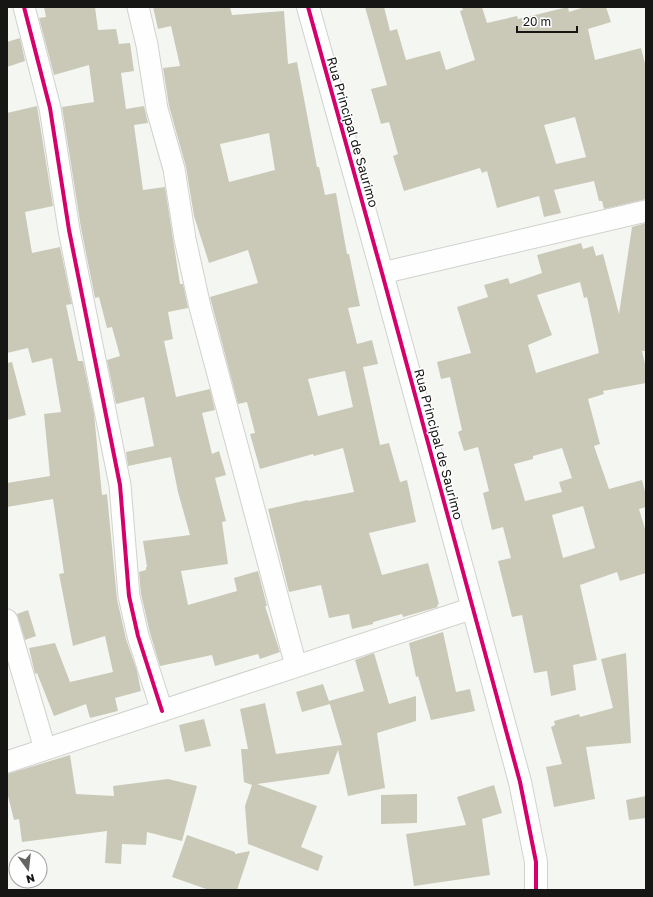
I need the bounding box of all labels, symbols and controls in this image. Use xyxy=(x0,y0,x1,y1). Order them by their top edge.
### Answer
scale bar xyxy=(517,8,577,34)
text: 20 m xyxy=(523,14,551,29)
street label: Rua Principal de Saurimo xyxy=(324,55,382,209)
street label: Rua Principal de Saurimo xyxy=(411,367,467,521)
north arrow xyxy=(8,849,48,889)
text: N xyxy=(25,872,36,887)

